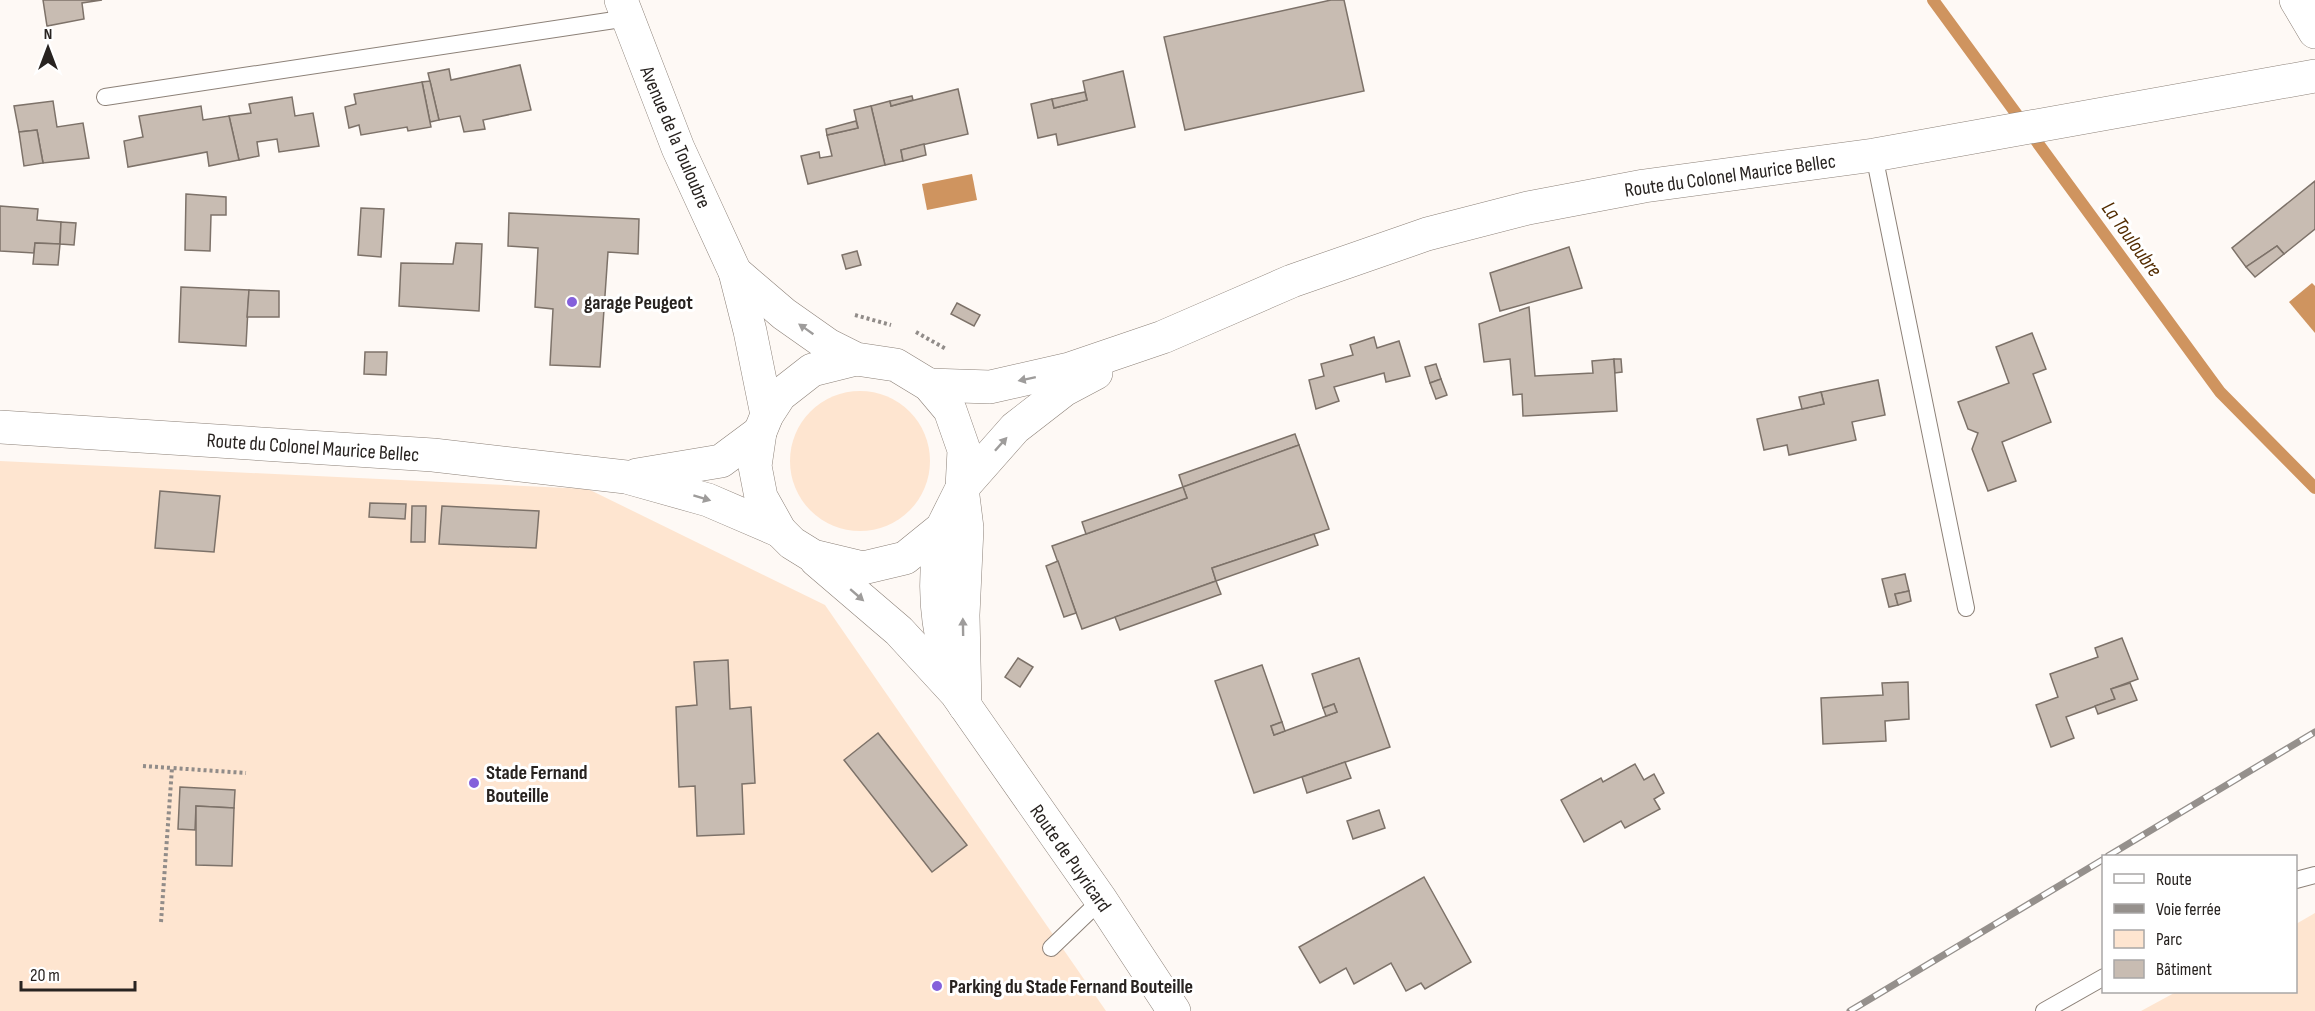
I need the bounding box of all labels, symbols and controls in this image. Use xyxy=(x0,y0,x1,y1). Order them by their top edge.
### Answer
north arrow xyxy=(18,18,78,78)
text: N xyxy=(44,25,52,44)
street label: Avenue de la Touloubre xyxy=(634,62,716,212)
street label: Route du Colonel Maurice Bellec xyxy=(1623,149,1837,203)
water label: La Touloubre xyxy=(2096,197,2167,282)
place label: garage Peugeot xyxy=(584,291,693,315)
marker: garage Peugeot xyxy=(565,295,579,309)
one-way arrow xyxy=(798,324,814,336)
one-way arrow xyxy=(1018,374,1036,384)
street label: Route du Colonel Maurice Bellec xyxy=(206,429,420,467)
one-way arrow xyxy=(994,437,1007,452)
one-way arrow xyxy=(693,494,711,503)
one-way arrow xyxy=(849,588,865,601)
one-way arrow xyxy=(958,617,968,636)
place label: Stade Fernand Bouteille xyxy=(486,761,588,808)
marker: Stade Fernand Bouteille xyxy=(467,776,481,790)
street label: Route de Puyricard xyxy=(1024,800,1116,917)
legend xyxy=(2102,855,2297,993)
text: Route xyxy=(2156,869,2192,890)
text: Voie ferrée xyxy=(2156,899,2221,920)
text: Parc xyxy=(2156,929,2182,950)
scale bar xyxy=(21,954,135,992)
text: Bâtiment xyxy=(2156,959,2212,980)
text: 20 m xyxy=(30,965,60,986)
place label: Parking du Stade Fernand Bouteille xyxy=(949,975,1193,999)
marker: Parking du Stade Fernand Bouteille xyxy=(930,979,944,993)

